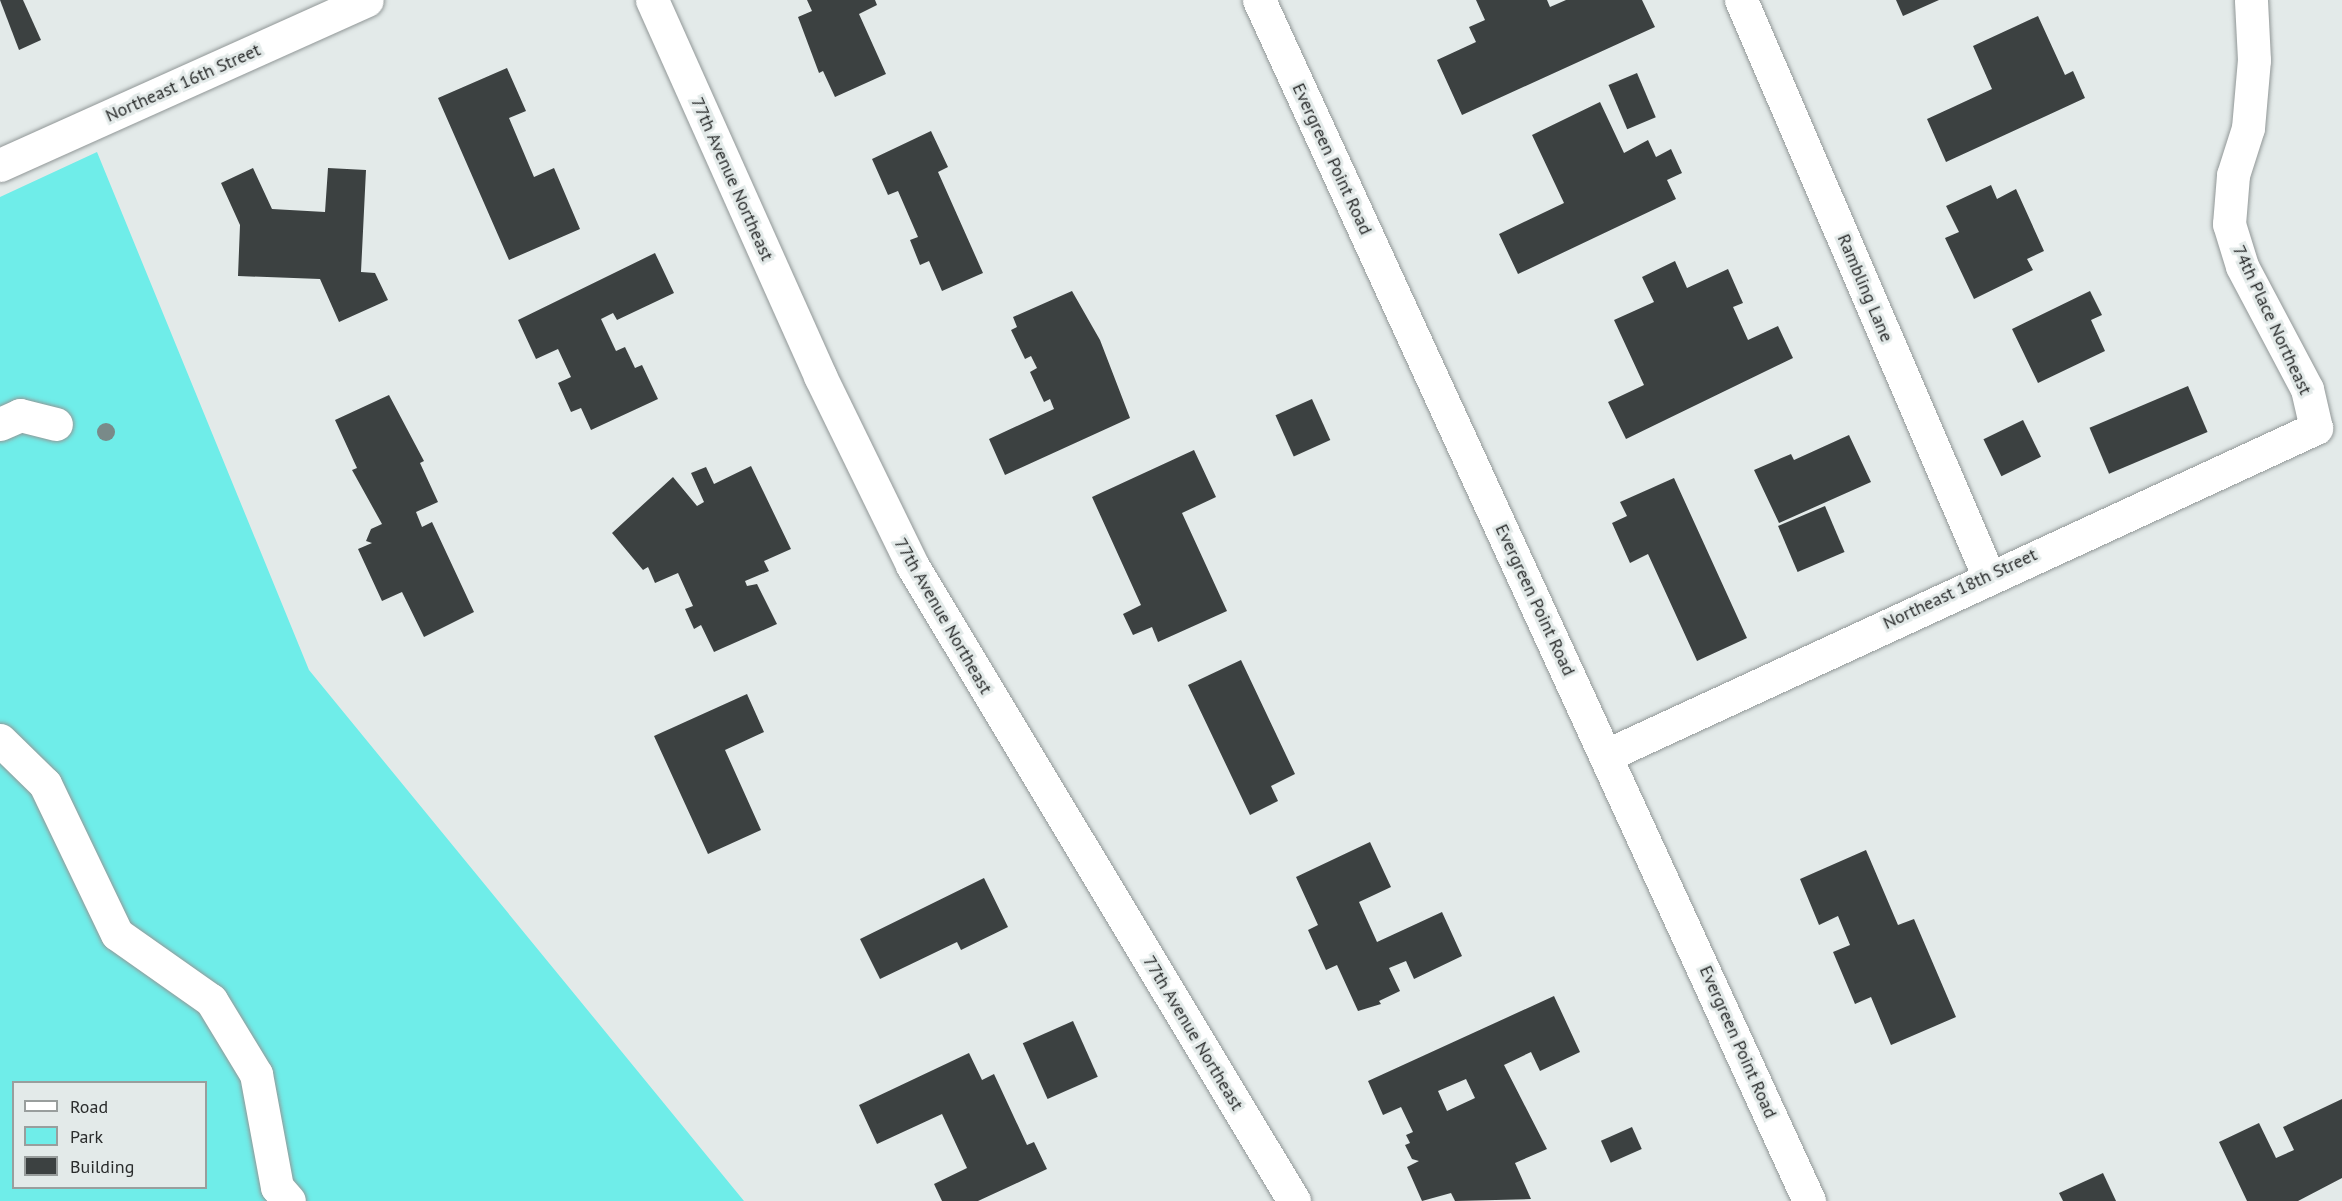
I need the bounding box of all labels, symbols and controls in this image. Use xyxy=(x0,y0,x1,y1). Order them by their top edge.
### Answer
street label: Northeast 16th Street xyxy=(102,39,264,127)
street label: Evergreen Point Road xyxy=(1287,80,1377,238)
street label: 77th Avenue Northeast xyxy=(686,94,778,264)
street label: Rambling Lane xyxy=(1833,231,1897,345)
street label: 74th Place Northeast xyxy=(2228,242,2316,398)
street label: Evergreen Point Road xyxy=(1490,521,1580,679)
street label: 77th Avenue Northeast xyxy=(889,534,997,698)
street label: Northeast 18th Street xyxy=(1880,544,2040,634)
street label: 77th Avenue Northeast xyxy=(1138,952,1248,1114)
street label: Evergreen Point Road xyxy=(1695,962,1781,1122)
legend xyxy=(12,1081,207,1189)
text: Road xyxy=(70,1095,108,1118)
text: Park xyxy=(70,1125,103,1148)
text: Building xyxy=(70,1155,134,1178)

